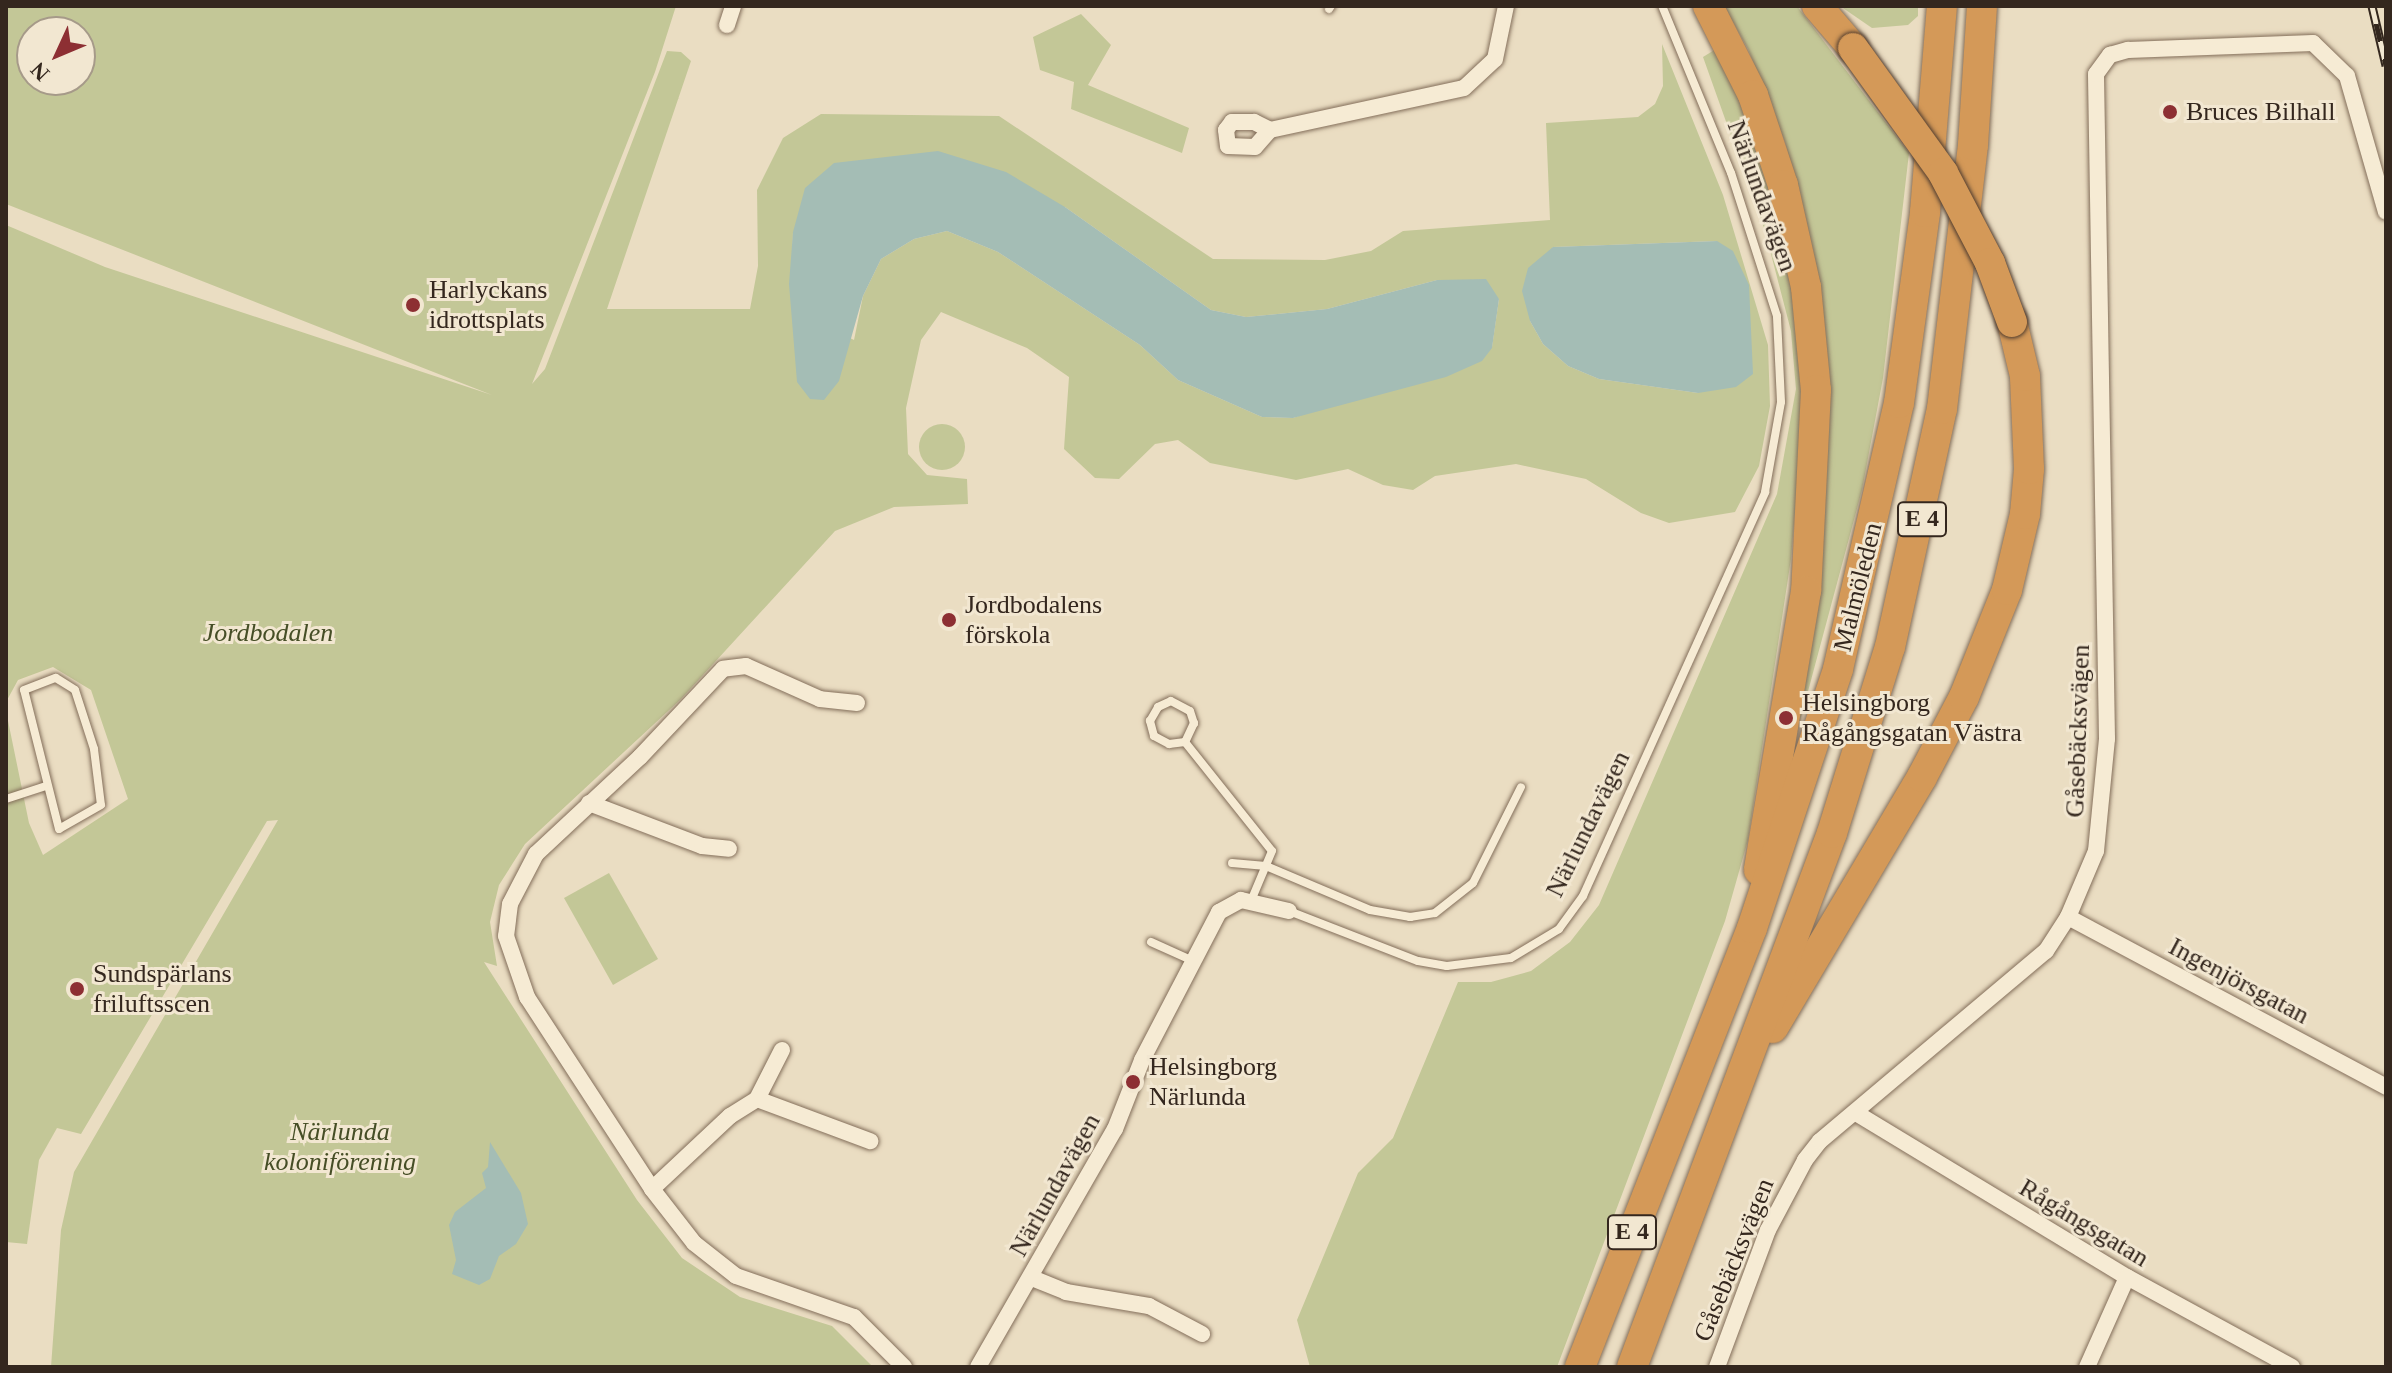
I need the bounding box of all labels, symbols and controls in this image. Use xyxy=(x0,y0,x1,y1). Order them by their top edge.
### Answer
north arrow xyxy=(16,16,96,96)
text: N xyxy=(25,57,54,86)
place label: Bruces Bilhall xyxy=(2186,96,2335,128)
marker: Bruces Bilhall xyxy=(2161,103,2179,121)
street label: Närlundavägen xyxy=(1720,116,1804,276)
place label: Harlyckans idrottsplats xyxy=(429,274,547,336)
marker: Harlyckans idrottsplats xyxy=(404,296,422,314)
road number: E 4 xyxy=(1896,499,1948,539)
street label: Malmöleden xyxy=(1827,519,1889,655)
place label: Jordbodalens förskola xyxy=(965,589,1102,650)
marker: Jordbodalens förskola xyxy=(940,611,958,629)
park label: Jordbodalen xyxy=(203,617,333,649)
street label: Gåsebäcksvägen xyxy=(2059,644,2097,818)
place label: Helsingborg Rågångsgatan Västra xyxy=(1802,687,2022,748)
marker: Helsingborg Rågångsgatan Västra xyxy=(1777,709,1795,727)
street label: Närlundavägen xyxy=(1539,746,1637,902)
street label: Ingenjörsgatan xyxy=(2163,931,2315,1031)
place label: Sundspärlans friluftsscen xyxy=(93,958,232,1020)
marker: Sundspärlans friluftsscen xyxy=(68,980,86,998)
place label: Helsingborg Närlunda xyxy=(1149,1051,1277,1112)
marker: Helsingborg Närlunda xyxy=(1124,1073,1142,1091)
street label: Närlundavägen xyxy=(1003,1108,1107,1262)
park label: Närlunda koloniförening xyxy=(264,1116,416,1178)
street label: Rågångsgatan xyxy=(2013,1172,2155,1274)
street label: Gåsebäcksvägen xyxy=(1687,1174,1781,1346)
road number: E 4 xyxy=(1606,1212,1658,1252)

